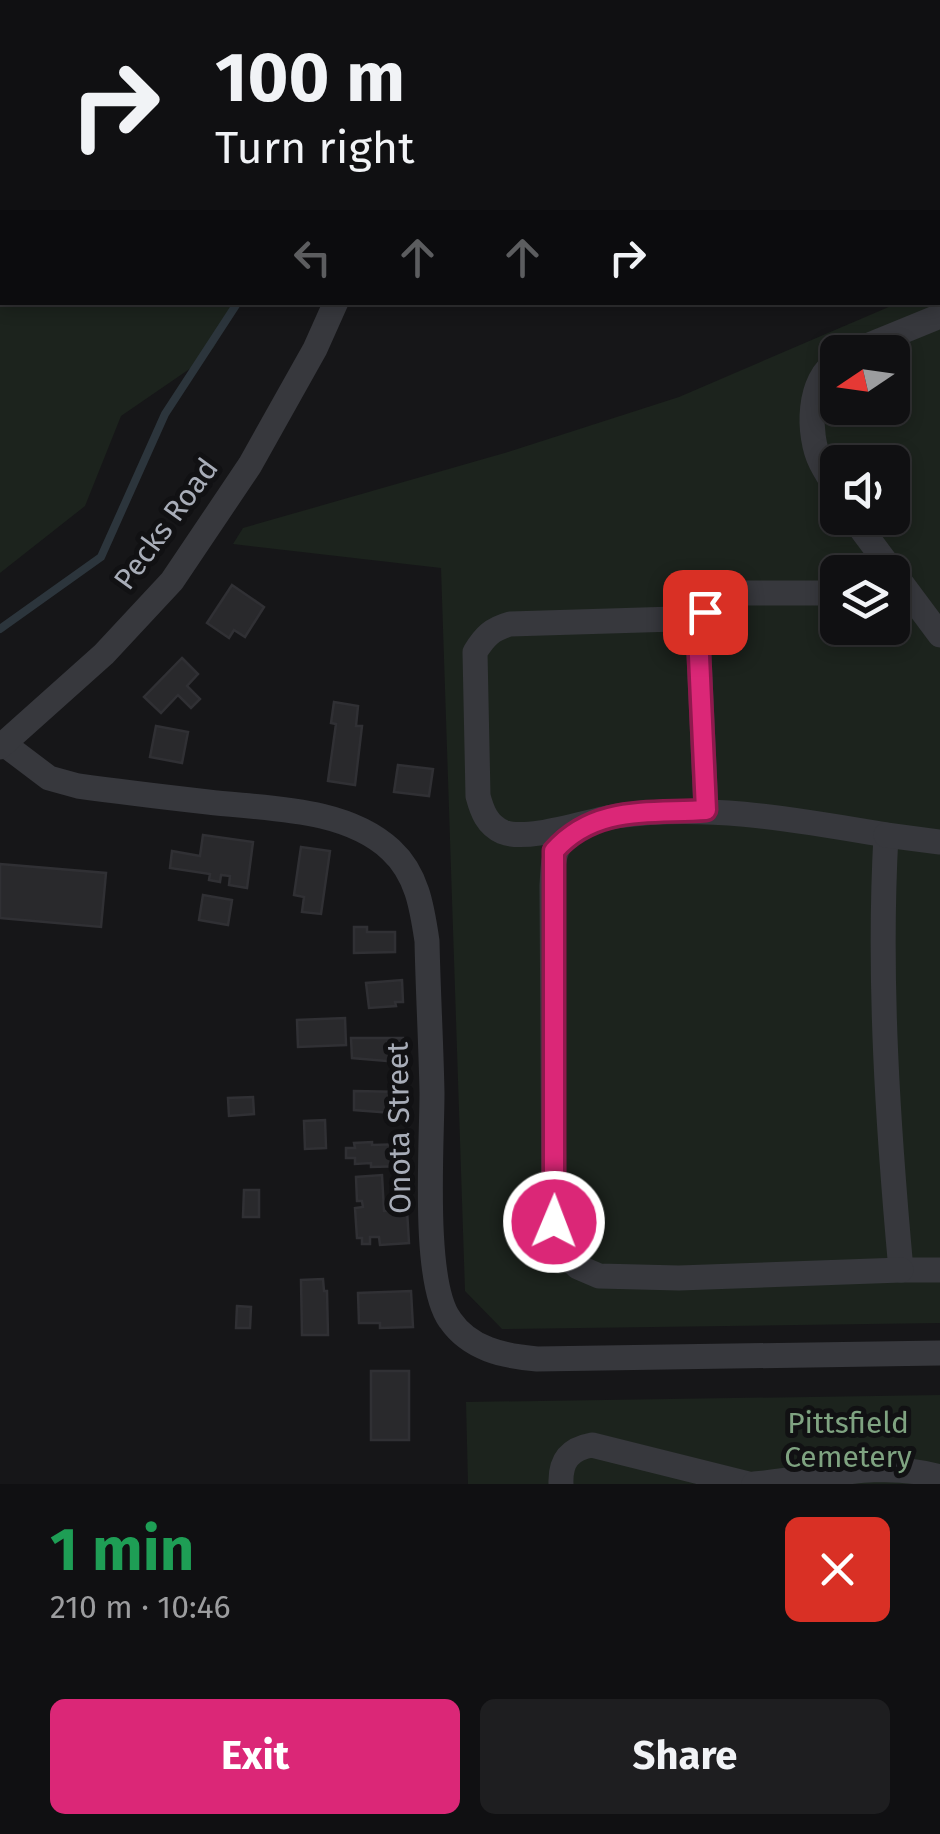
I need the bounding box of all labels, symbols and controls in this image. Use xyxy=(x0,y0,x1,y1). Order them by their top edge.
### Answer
text: 100 m xyxy=(215,36,405,120)
icon: right xyxy=(50,40,180,170)
text: Turn right xyxy=(215,121,414,175)
icon: left xyxy=(285,230,340,285)
icon: ahead xyxy=(390,230,445,285)
icon: ahead xyxy=(495,230,550,285)
icon: right xyxy=(600,230,655,285)
north arrow xyxy=(820,335,910,425)
map controls xyxy=(820,335,910,645)
button: sound xyxy=(820,445,910,535)
street label: Pecks Road xyxy=(106,451,226,597)
button: layers xyxy=(820,555,910,645)
pin xyxy=(663,570,748,655)
icon: arrive xyxy=(678,585,733,640)
street label: Onota Street xyxy=(379,1041,418,1214)
position arrow xyxy=(502,1170,606,1274)
park label: Pittsfield Cemetery xyxy=(784,1405,912,1475)
text: 1 min xyxy=(50,1514,194,1586)
button: close xyxy=(785,1517,890,1622)
text: 210 m · 10:46 xyxy=(50,1588,231,1626)
button: Exit xyxy=(50,1699,460,1814)
button: Share xyxy=(480,1699,890,1814)

